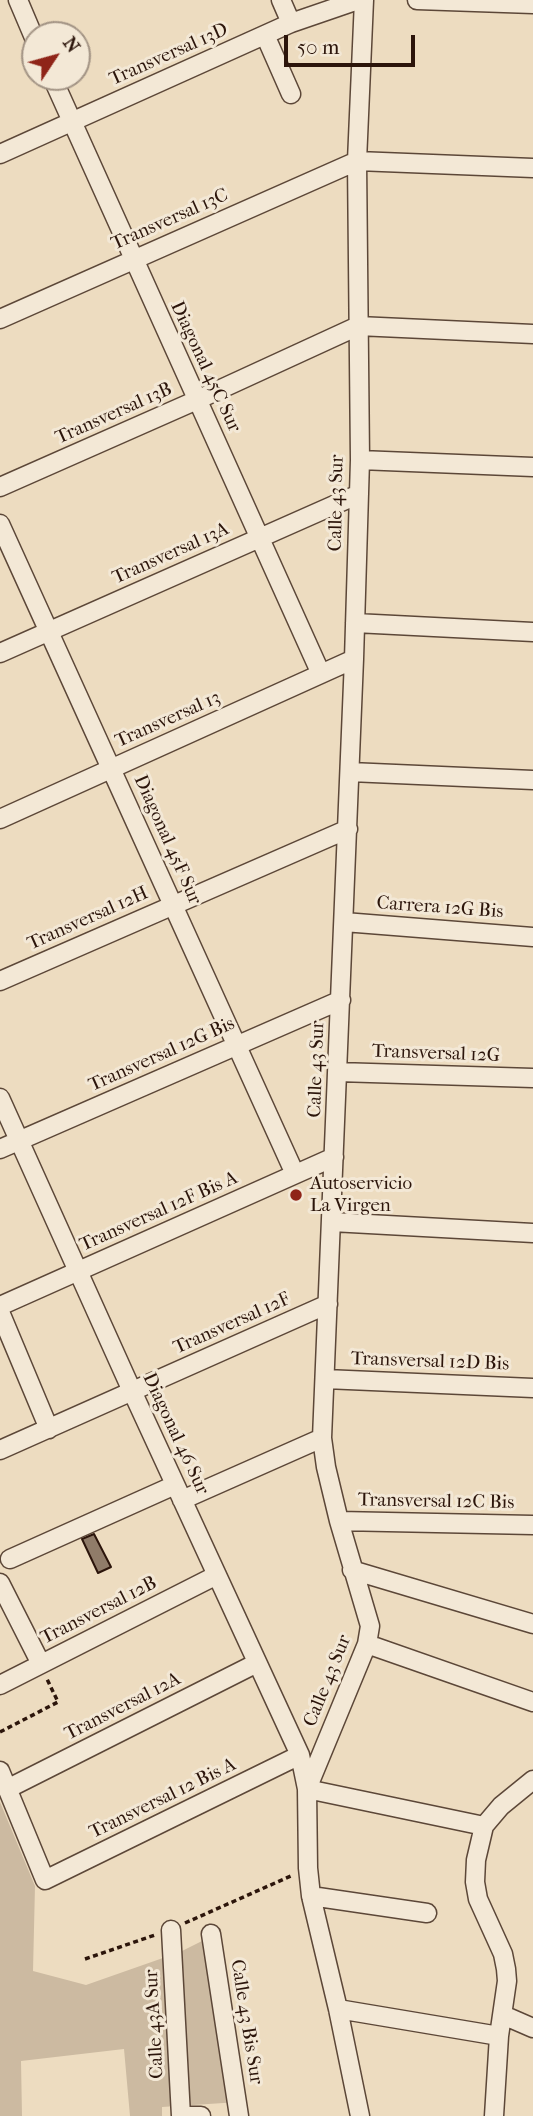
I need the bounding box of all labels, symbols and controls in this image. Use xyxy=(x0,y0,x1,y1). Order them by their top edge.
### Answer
street label: Transversal 13D xyxy=(106,19,232,91)
north arrow xyxy=(21,21,91,91)
scale bar xyxy=(288,21,419,65)
text: N xyxy=(58,33,85,57)
text: 50 m xyxy=(297,35,340,59)
street label: Transversal 13C xyxy=(108,184,232,256)
street label: Diagonal 45C Sur xyxy=(165,298,245,436)
street label: Transversal 13B xyxy=(52,378,176,450)
street label: Calle 43 Sur xyxy=(325,454,349,552)
street label: Transversal 13A xyxy=(109,518,233,590)
street label: Transversal 13 xyxy=(112,687,224,753)
street label: Diagonal 45F Sur xyxy=(128,772,206,908)
street label: Transversal 12H xyxy=(24,882,152,956)
street label: Carrera 12G Bis xyxy=(376,892,504,924)
street label: Transversal 12G Bis xyxy=(86,1013,238,1097)
street label: Calle 43 Sur xyxy=(304,1020,330,1118)
street label: Transversal 12G xyxy=(372,1040,500,1068)
street label: Transversal 12F Bis A xyxy=(77,1167,241,1257)
place label: Autoservicio La Virgen xyxy=(310,1173,412,1217)
marker: Autoservicio La Virgen xyxy=(288,1187,304,1203)
street label: Transversal 12F xyxy=(170,1288,294,1360)
street label: Transversal 12D Bis xyxy=(351,1348,509,1376)
street label: Diagonal 46 Sur xyxy=(137,1369,213,1499)
street label: Transversal 12C Bis xyxy=(358,1489,514,1515)
street label: Transversal 12B xyxy=(37,1572,161,1650)
street label: Calle 43 Sur xyxy=(299,1632,357,1730)
street label: Transversal 12A xyxy=(61,1668,185,1746)
street label: Transversal 12 Bis A xyxy=(86,1754,240,1844)
street label: Calle 43 Bis Sur xyxy=(225,1958,267,2086)
street label: Calle 43A Sur xyxy=(141,1969,169,2079)

